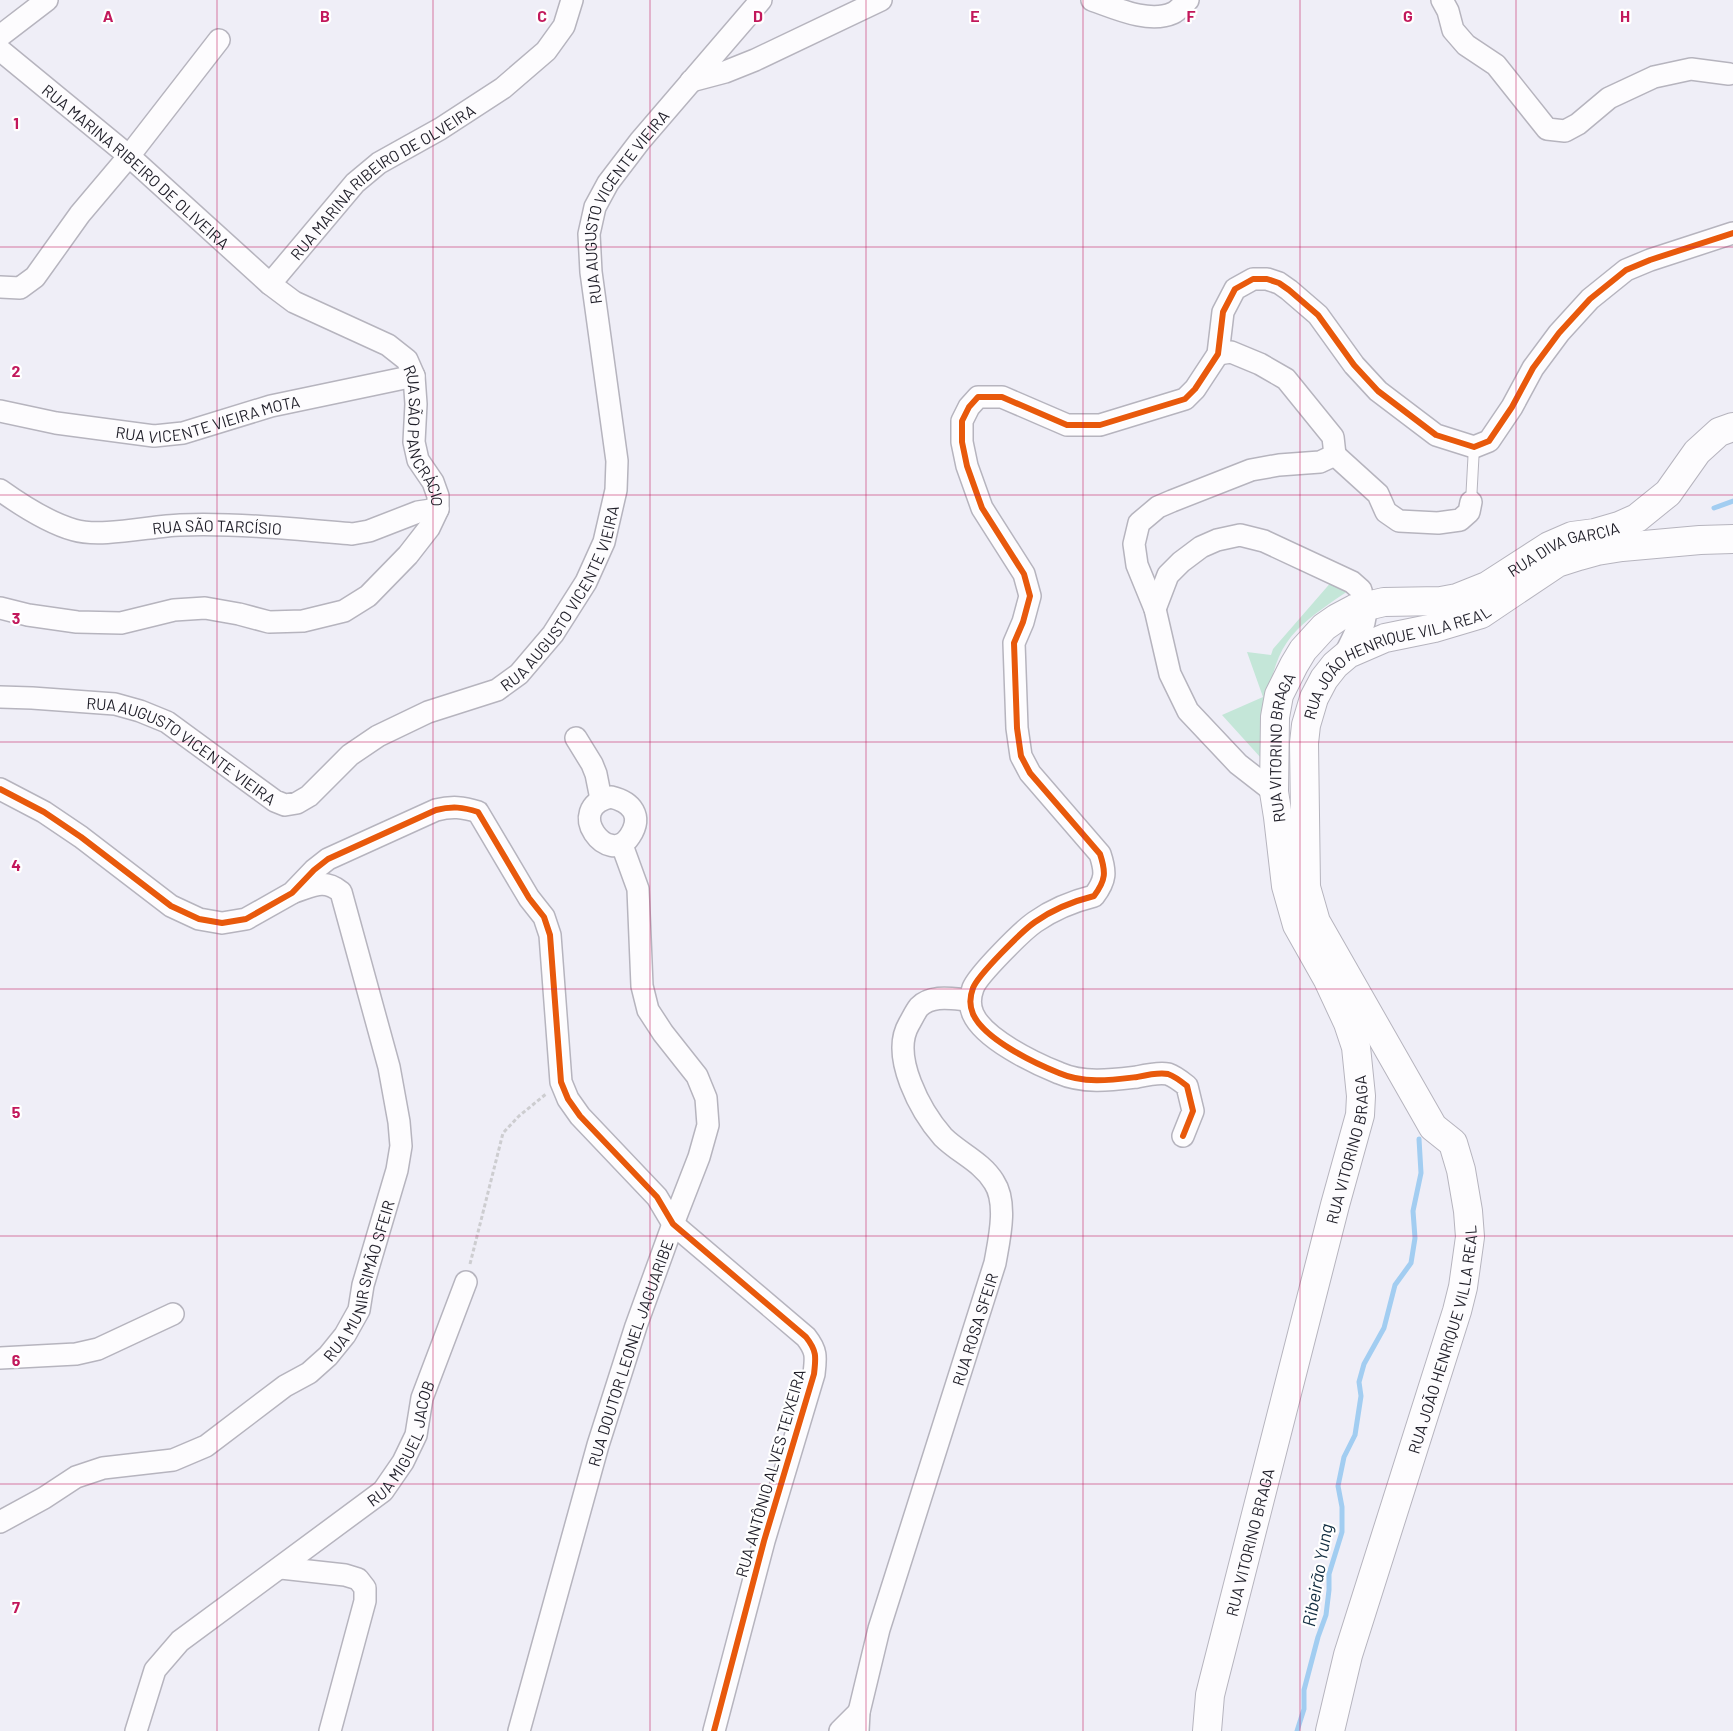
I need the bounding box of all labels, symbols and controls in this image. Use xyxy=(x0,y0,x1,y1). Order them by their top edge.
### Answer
text: A xyxy=(103,6,114,25)
text: B xyxy=(320,6,330,25)
text: C xyxy=(537,6,547,25)
text: D xyxy=(753,6,763,25)
text: E xyxy=(970,6,980,25)
text: F xyxy=(1187,6,1196,25)
text: G xyxy=(1403,6,1413,25)
text: H xyxy=(1620,6,1630,25)
street label: RUA MARINA RIBEIRO DE OLIVEIRA xyxy=(39,80,234,253)
street label: RUA MARINA RIBEIRO DE OLVEIRA xyxy=(286,99,479,263)
street label: RUA AUGUSTO VICENTE VIEIRA xyxy=(579,105,673,305)
text: 1 xyxy=(13,113,19,132)
text: 2 xyxy=(12,361,21,380)
street label: RUA SÃO PANCRÁCIO xyxy=(401,362,448,507)
street label: RUA VICENTE VIEIRA MOTA xyxy=(115,391,302,446)
street label: RUA AUGUSTO VICENTE VIEIRA xyxy=(496,503,622,694)
street label: RUA SÃO TARCÍSIO xyxy=(151,515,283,537)
street label: RUA DIVA GARCIA xyxy=(1504,517,1622,580)
street label: RUA JOÃO HENRIQUE VILA REAL xyxy=(1299,601,1494,721)
text: 3 xyxy=(12,608,20,627)
street label: RUA VITORINO BRAGA xyxy=(1264,669,1298,824)
street label: RUA AUGUSTO VICENTE VIEIRA xyxy=(86,692,280,808)
text: 4 xyxy=(11,855,21,874)
street label: RUA VITORINO BRAGA xyxy=(1321,1074,1371,1226)
text: 5 xyxy=(12,1102,21,1121)
street label: RUA MUNIR SIMÃO SFEIR xyxy=(318,1198,397,1365)
street label: RUA JOÃO HENRIQUE VILLA REAL xyxy=(1403,1225,1480,1456)
street label: RUA DOUTOR LEONEL JAGUARIBE xyxy=(583,1237,676,1468)
street label: RUA ROSA SFEIR xyxy=(947,1270,1001,1388)
text: 6 xyxy=(12,1350,21,1369)
street label: RUA ANTÔNIO ALVES TEIXEIRA xyxy=(731,1366,809,1579)
street label: RUA MIGUEL JACOB xyxy=(363,1378,437,1509)
street label: RUA VITORINO BRAGA xyxy=(1221,1466,1277,1618)
water label: Ribeirão Yung xyxy=(1297,1522,1337,1628)
text: 7 xyxy=(12,1597,20,1616)

